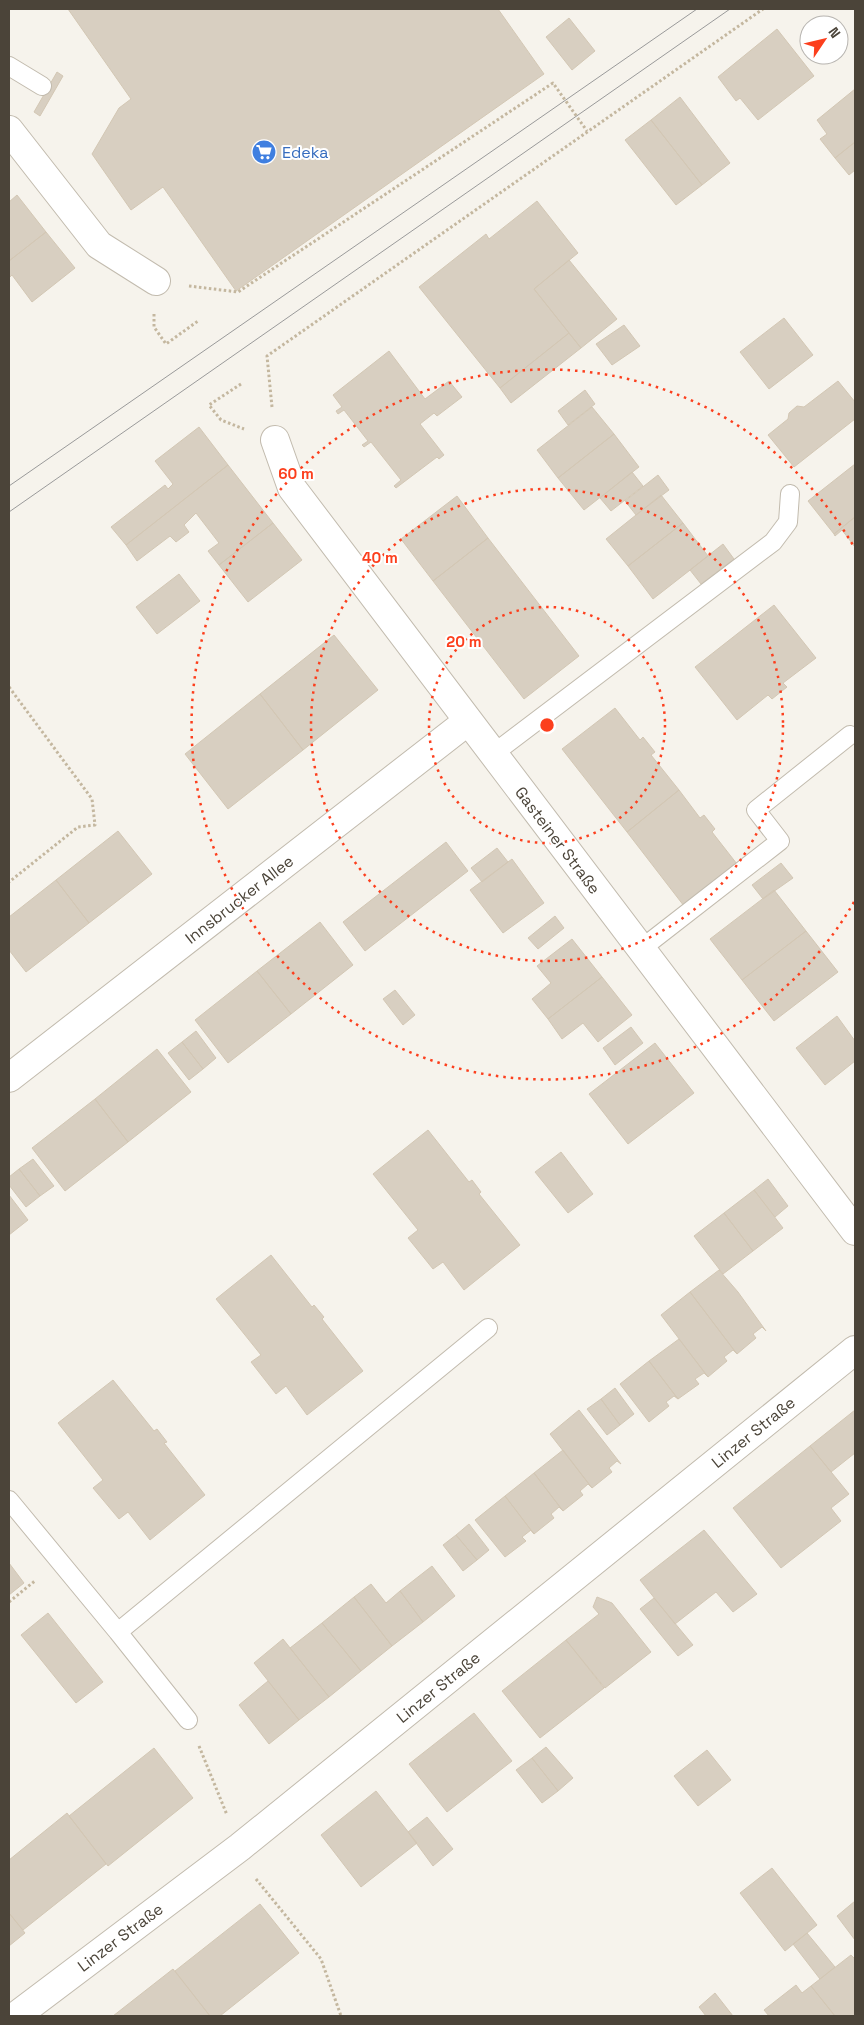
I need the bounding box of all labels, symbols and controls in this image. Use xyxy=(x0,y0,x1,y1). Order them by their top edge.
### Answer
north arrow xyxy=(799,15,849,65)
text: N xyxy=(825,24,845,42)
supermarket icon: Edeka xyxy=(251,139,277,165)
place label: Edeka xyxy=(282,142,328,163)
text: 60 m xyxy=(278,464,314,483)
text: 40 m xyxy=(362,548,398,567)
text: 20 m xyxy=(446,632,482,651)
centre of rings xyxy=(538,716,556,734)
street label: Gasteiner Straße xyxy=(510,782,605,898)
street label: Innsbrucker Allee xyxy=(181,850,298,948)
street label: Linzer Straße xyxy=(707,1392,799,1473)
street label: Linzer Straße xyxy=(392,1647,484,1728)
street label: Linzer Straße xyxy=(73,1898,167,1976)

